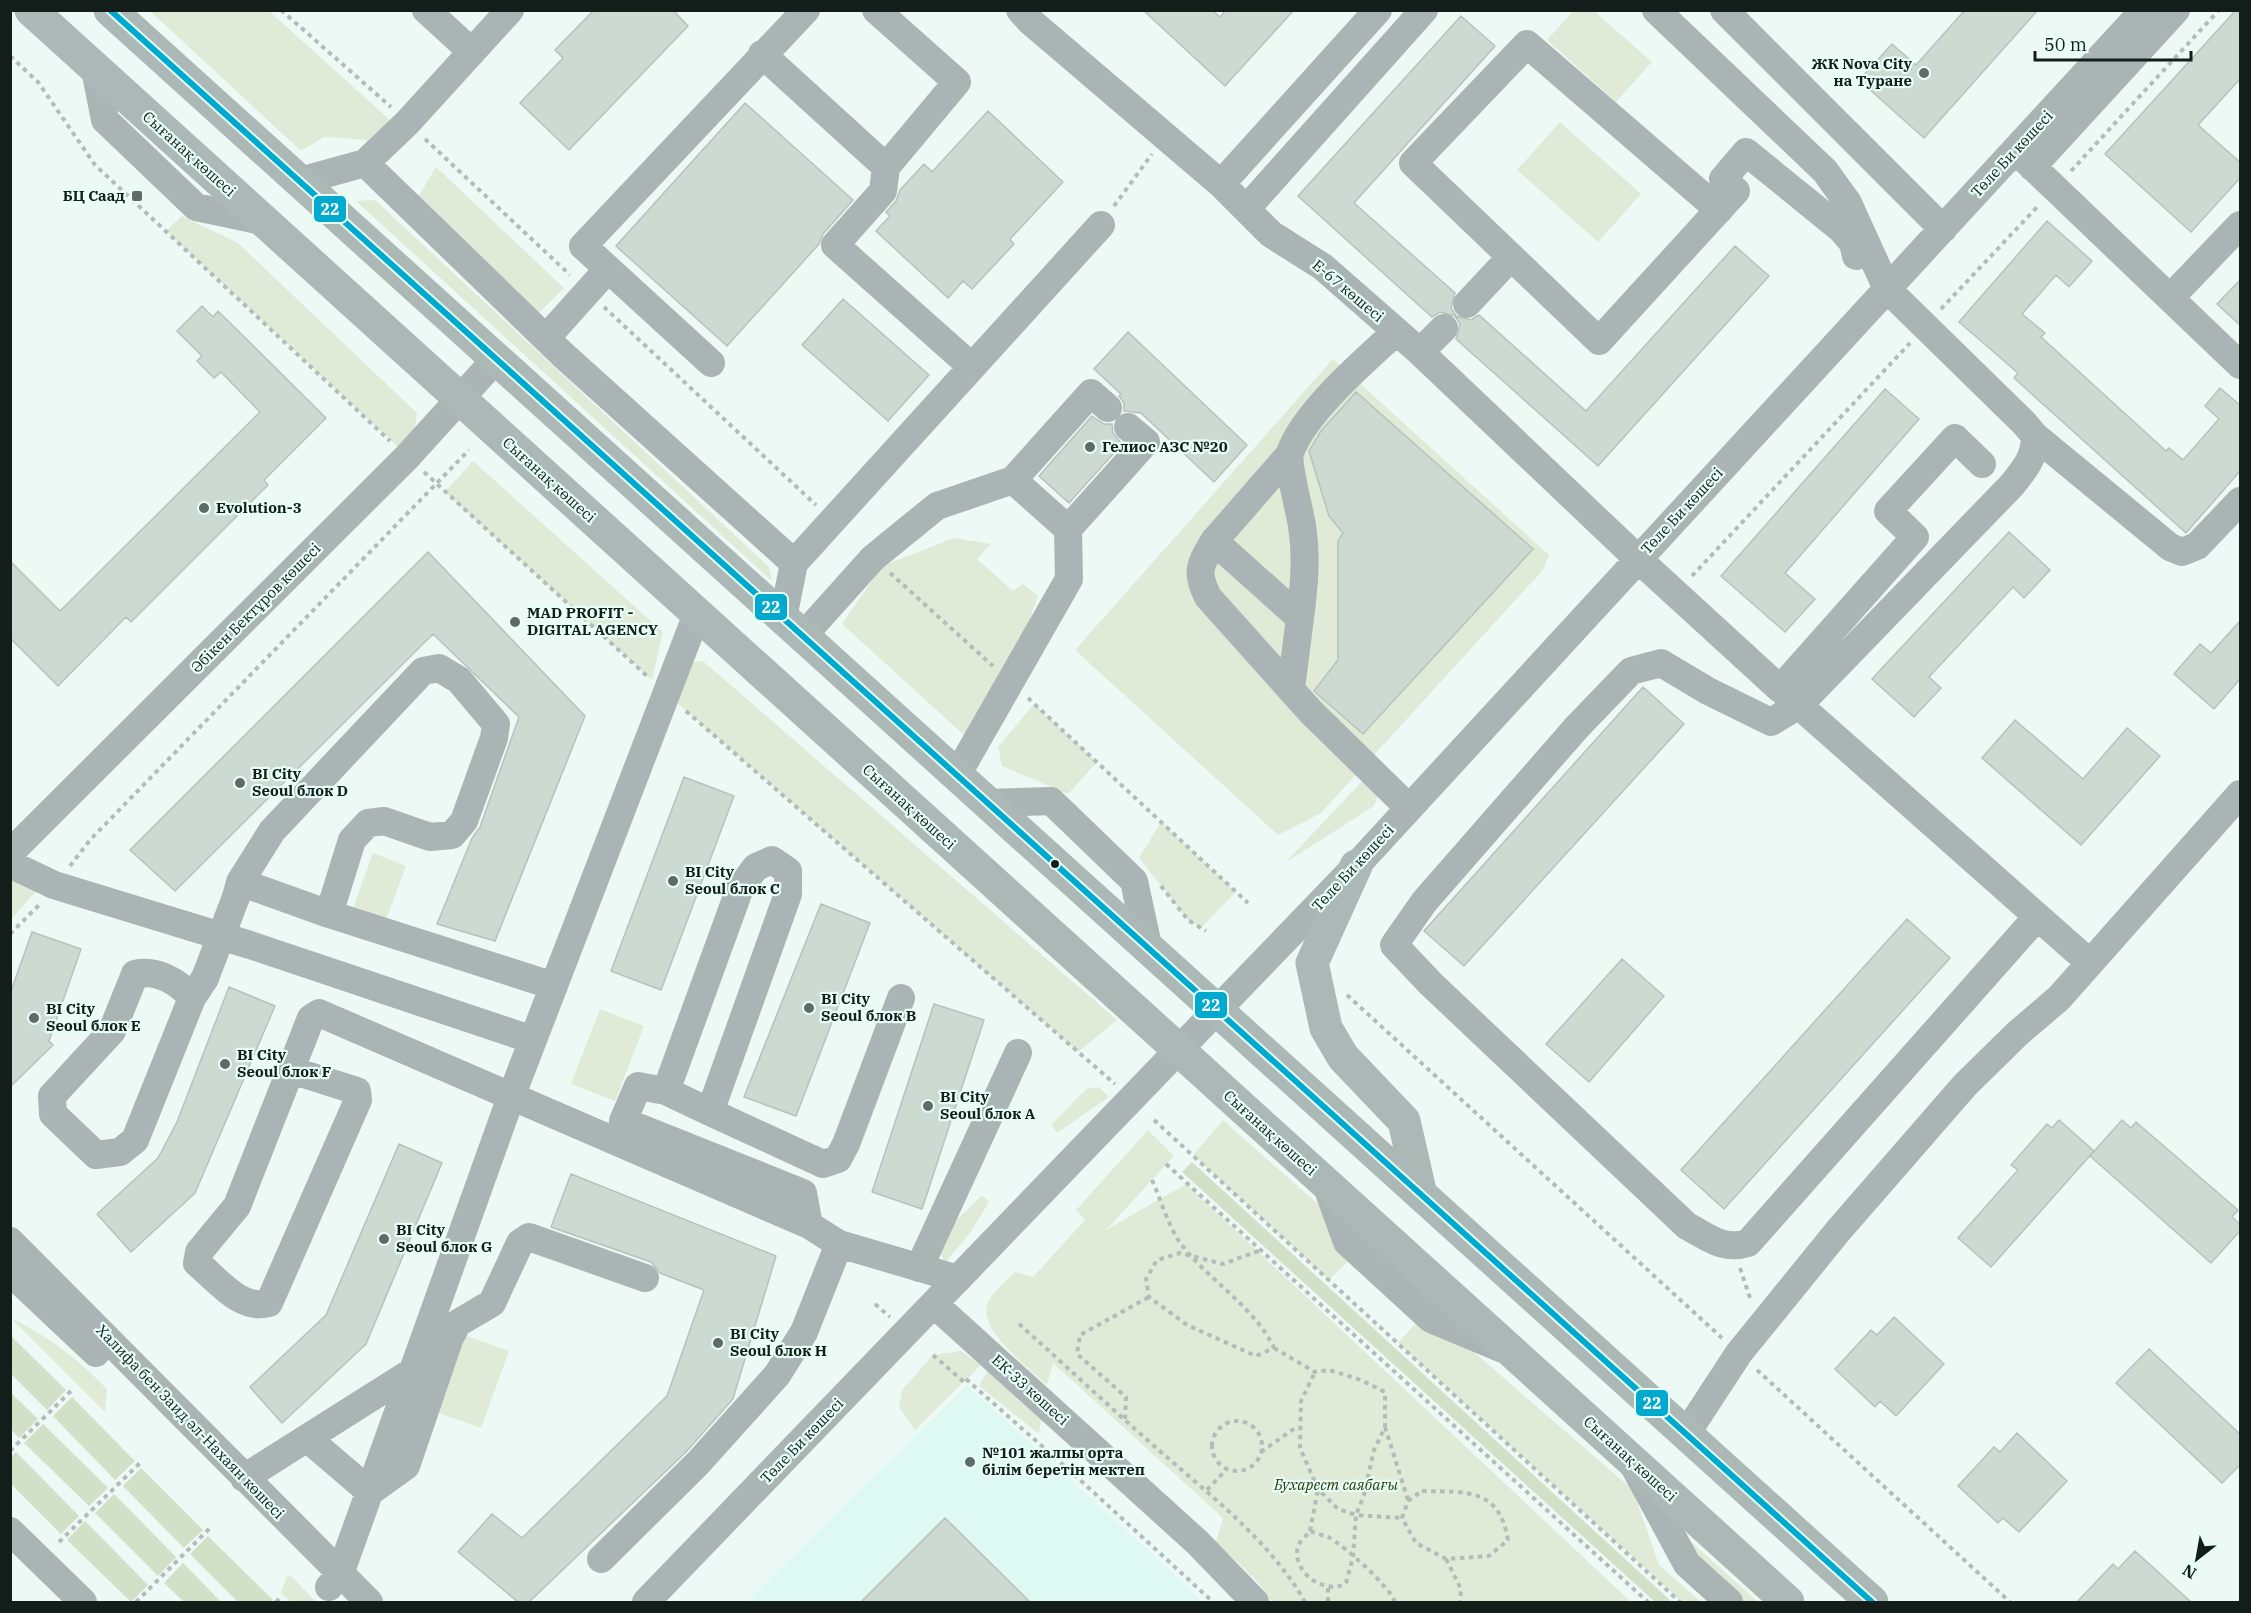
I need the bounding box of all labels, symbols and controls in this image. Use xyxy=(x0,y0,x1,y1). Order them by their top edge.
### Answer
scale bar xyxy=(2035,24,2191,62)
text: 50 m xyxy=(2044,33,2087,56)
place label: ЖК Nova City на Туране xyxy=(1811,54,1912,90)
marker: ЖК Nova City на Туране xyxy=(1917,66,1931,80)
street label: Төле Би көшесі xyxy=(1967,106,2057,201)
street label: Сығанақ көшесі xyxy=(139,107,240,201)
place label: БЦ Саад xyxy=(63,186,125,205)
marker: БЦ Саад xyxy=(130,189,144,203)
line badge: 22 xyxy=(313,195,347,223)
text: 22 xyxy=(320,199,340,219)
street label: Е-67 көшесі xyxy=(1309,255,1388,326)
street label: Сығанақ көшесі xyxy=(499,433,600,527)
place label: Гелиос АЗС №20 xyxy=(1102,437,1228,456)
marker: Гелиос АЗС №20 xyxy=(1083,440,1097,454)
street label: Төле Би көшесі xyxy=(1637,463,1727,558)
place label: Evolution-3 xyxy=(216,498,302,517)
marker: Evolution-3 xyxy=(197,501,211,515)
street label: Әбікен Бектұров көшесі xyxy=(187,539,325,677)
line badge: 22 xyxy=(754,593,788,621)
text: 22 xyxy=(761,597,781,617)
place label: MAD PROFIT - DIGITAL AGENCY xyxy=(527,603,658,639)
marker: MAD PROFIT - DIGITAL AGENCY xyxy=(508,615,522,629)
street label: Сығанақ көшесі xyxy=(859,760,960,854)
place label: BI City Seoul блок D xyxy=(252,764,348,800)
marker: BI City Seoul блок D xyxy=(233,776,247,790)
street label: Төле Би көшесі xyxy=(1308,820,1398,915)
unlabelled marker xyxy=(1049,858,1061,870)
place label: BI City Seoul блок C xyxy=(685,862,780,898)
marker: BI City Seoul блок C xyxy=(666,874,680,888)
place label: BI City Seoul блок B xyxy=(821,989,916,1025)
line badge: 22 xyxy=(1194,991,1228,1019)
text: 22 xyxy=(1201,995,1221,1015)
place label: BI City Seoul блок E xyxy=(46,999,141,1035)
marker: BI City Seoul блок B xyxy=(802,1001,816,1015)
marker: BI City Seoul блок E xyxy=(27,1011,41,1025)
place label: BI City Seoul блок F xyxy=(237,1045,331,1081)
marker: BI City Seoul блок F xyxy=(218,1057,232,1071)
street label: Сығанақ көшесі xyxy=(1220,1086,1321,1180)
place label: BI City Seoul блок A xyxy=(940,1087,1036,1123)
marker: BI City Seoul блок A xyxy=(921,1099,935,1113)
place label: BI City Seoul блок G xyxy=(396,1220,492,1256)
marker: BI City Seoul блок G xyxy=(377,1232,391,1246)
street label: Халифа бен Заид әл-Нахаян көшесі xyxy=(92,1321,289,1523)
place label: BI City Seoul блок H xyxy=(730,1324,827,1360)
marker: BI City Seoul блок H xyxy=(711,1336,725,1350)
street label: ЕК-33 көшесі xyxy=(988,1350,1073,1429)
line badge: 22 xyxy=(1635,1389,1669,1417)
text: 22 xyxy=(1642,1393,1662,1413)
street label: Төле Би көшесі xyxy=(756,1394,847,1487)
street label: Сығанақ көшесі xyxy=(1580,1412,1681,1506)
place label: №101 жалпы орта білім беретін мектеп xyxy=(982,1443,1145,1479)
marker: №101 жалпы орта білім беретін мектеп xyxy=(963,1455,977,1469)
park label: Бухарест саябағы xyxy=(1273,1475,1399,1494)
north arrow xyxy=(2167,1529,2227,1589)
text: N xyxy=(2179,1560,2200,1584)

